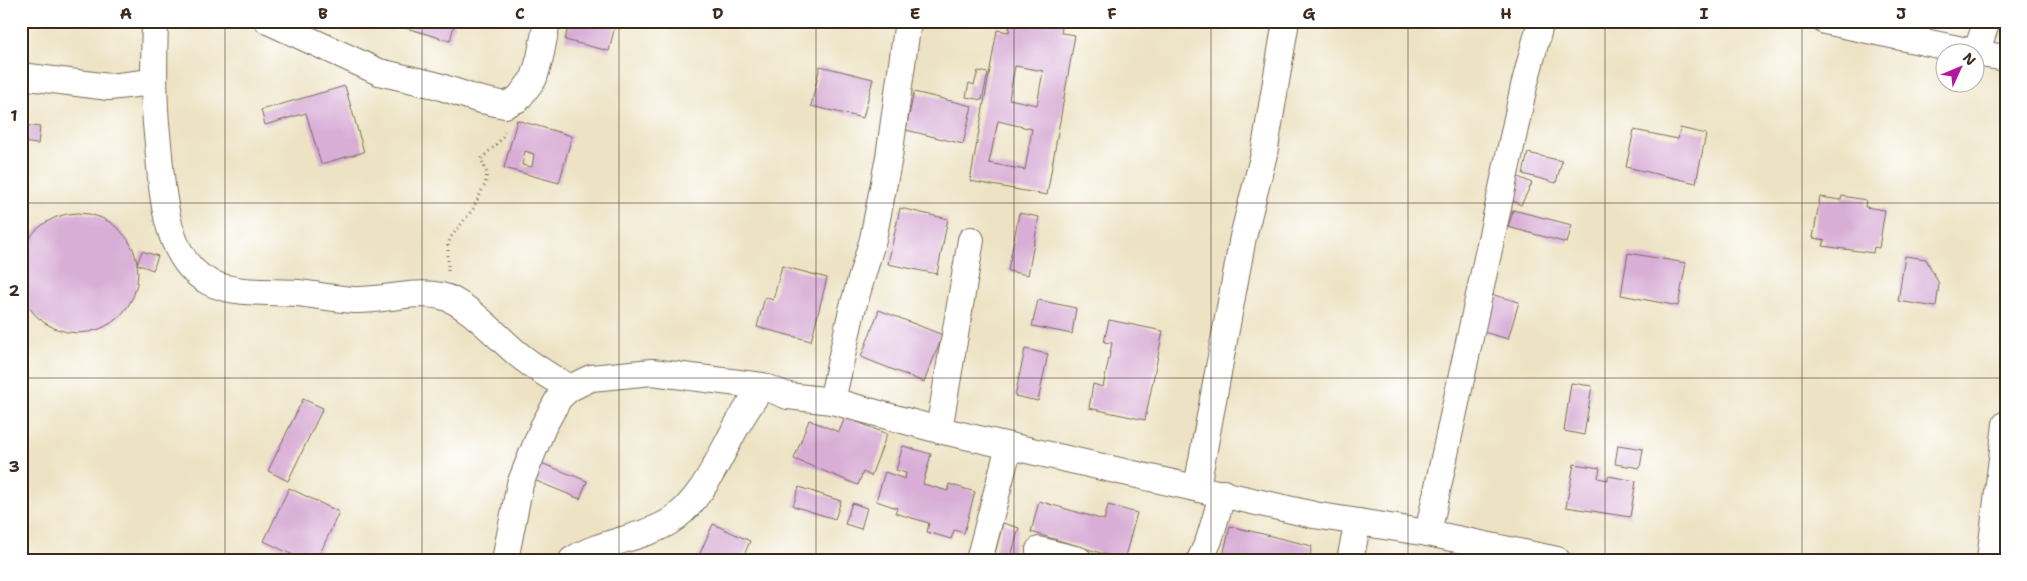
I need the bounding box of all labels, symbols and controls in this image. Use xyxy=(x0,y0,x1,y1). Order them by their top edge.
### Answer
text: A xyxy=(120,3,132,24)
text: B xyxy=(318,3,328,24)
text: C xyxy=(515,3,525,24)
text: D xyxy=(712,3,724,24)
text: E xyxy=(910,3,920,24)
text: F xyxy=(1107,3,1117,24)
text: G xyxy=(1303,3,1316,24)
text: H xyxy=(1500,3,1512,24)
text: I xyxy=(1700,3,1709,24)
text: J xyxy=(1896,3,1906,24)
north arrow xyxy=(1934,42,1984,92)
text: N xyxy=(1959,49,1980,69)
text: 1 xyxy=(10,105,18,126)
text: 2 xyxy=(8,280,20,301)
text: 3 xyxy=(8,456,20,477)

